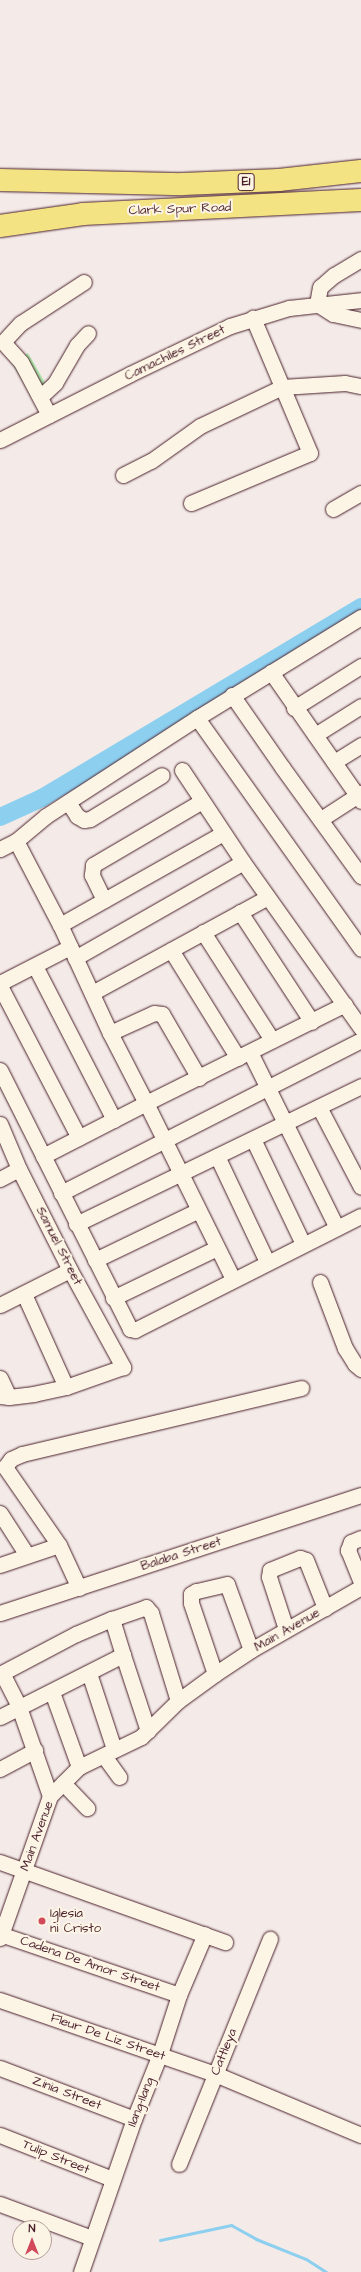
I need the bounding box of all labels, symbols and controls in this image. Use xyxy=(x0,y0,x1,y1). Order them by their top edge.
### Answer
road number: E1 xyxy=(237,172,255,192)
street label: Clark Spur Road xyxy=(128,199,232,219)
street label: Camachiles Street xyxy=(122,322,228,384)
street label: Samuel Street xyxy=(33,1204,85,1288)
street label: Balaba Street xyxy=(139,1534,223,1574)
street label: Main Avenue xyxy=(251,1605,323,1655)
street label: Main Avenue xyxy=(17,1799,57,1873)
place label: Iglesia ni Cristo xyxy=(50,1906,101,1937)
marker: Iglesia ni Cristo xyxy=(37,1916,47,1926)
street label: Cadena De Amor Street xyxy=(18,1933,162,1995)
street label: Fleur De Liz Street xyxy=(49,2010,167,2064)
street label: Cattleya xyxy=(208,2026,240,2078)
street label: Zinia Street xyxy=(30,2073,104,2113)
street label: Ilang-Ilang xyxy=(124,2075,158,2129)
street label: Tulip Street xyxy=(20,2136,92,2178)
north arrow xyxy=(12,2220,52,2260)
text: N xyxy=(29,2221,35,2236)

